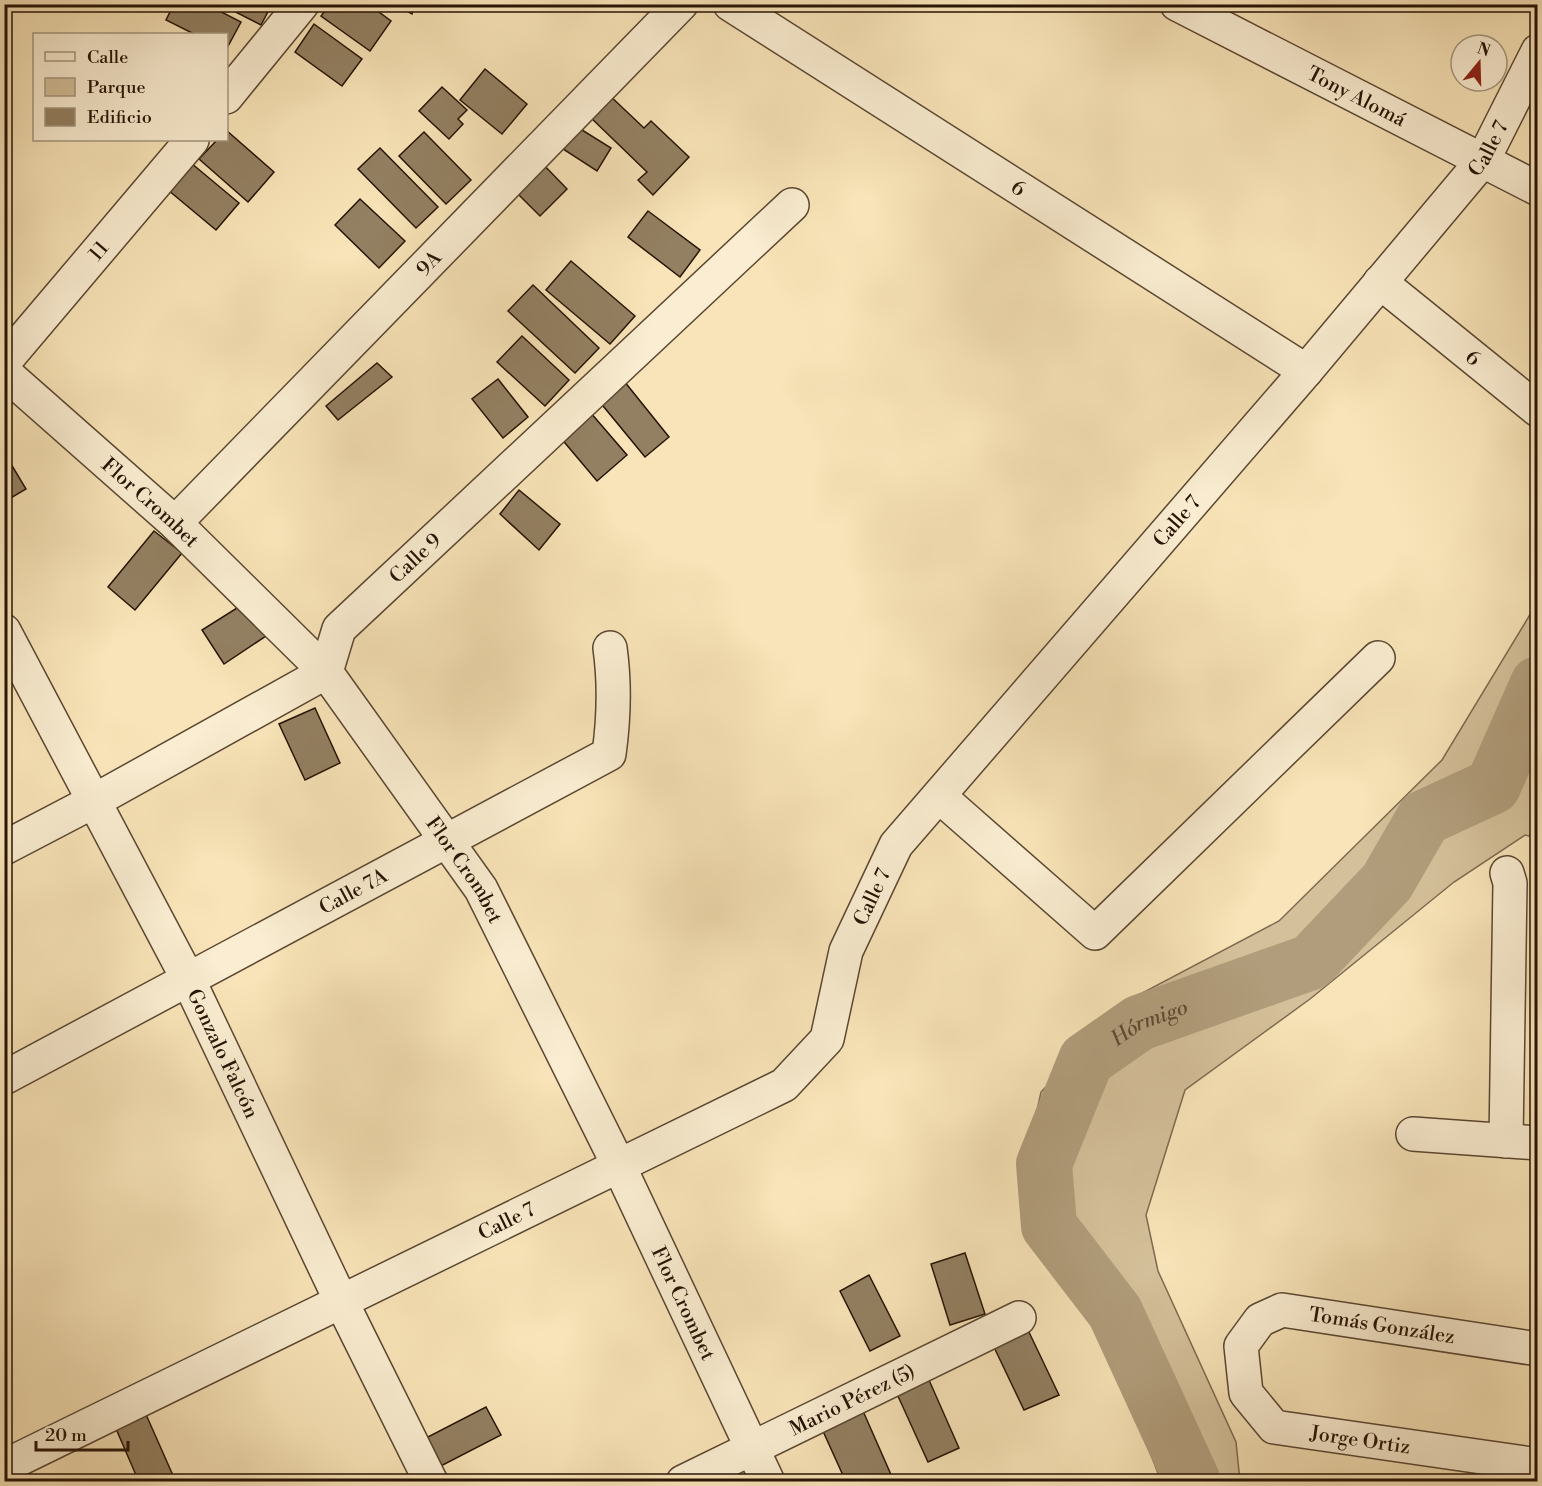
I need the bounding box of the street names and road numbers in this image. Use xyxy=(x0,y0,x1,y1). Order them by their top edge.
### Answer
street label: Tony Alomá xyxy=(1302,62,1410,134)
street label: Calle 7 xyxy=(1463,117,1515,182)
street label: 6 xyxy=(1006,175,1029,203)
street label: 11 xyxy=(84,236,115,266)
street label: 9A xyxy=(412,245,448,282)
street label: 6 xyxy=(1460,345,1485,372)
street label: Flor Crombet xyxy=(96,453,204,553)
street label: Calle 7 xyxy=(1148,491,1207,553)
street label: Calle 9 xyxy=(385,529,447,589)
street label: Flor Crombet xyxy=(419,812,507,928)
street label: Calle 7A xyxy=(315,863,393,921)
street label: Calle 7 xyxy=(849,865,897,930)
street label: Gonzalo Falcón xyxy=(181,985,263,1123)
street label: Calle 7 xyxy=(474,1198,539,1247)
street label: Flor Crombet xyxy=(645,1243,720,1365)
street label: Tomás González xyxy=(1307,1303,1456,1350)
street label: Mario Pérez (5) xyxy=(786,1360,920,1442)
street label: Jorge Ortiz xyxy=(1308,1421,1412,1460)

